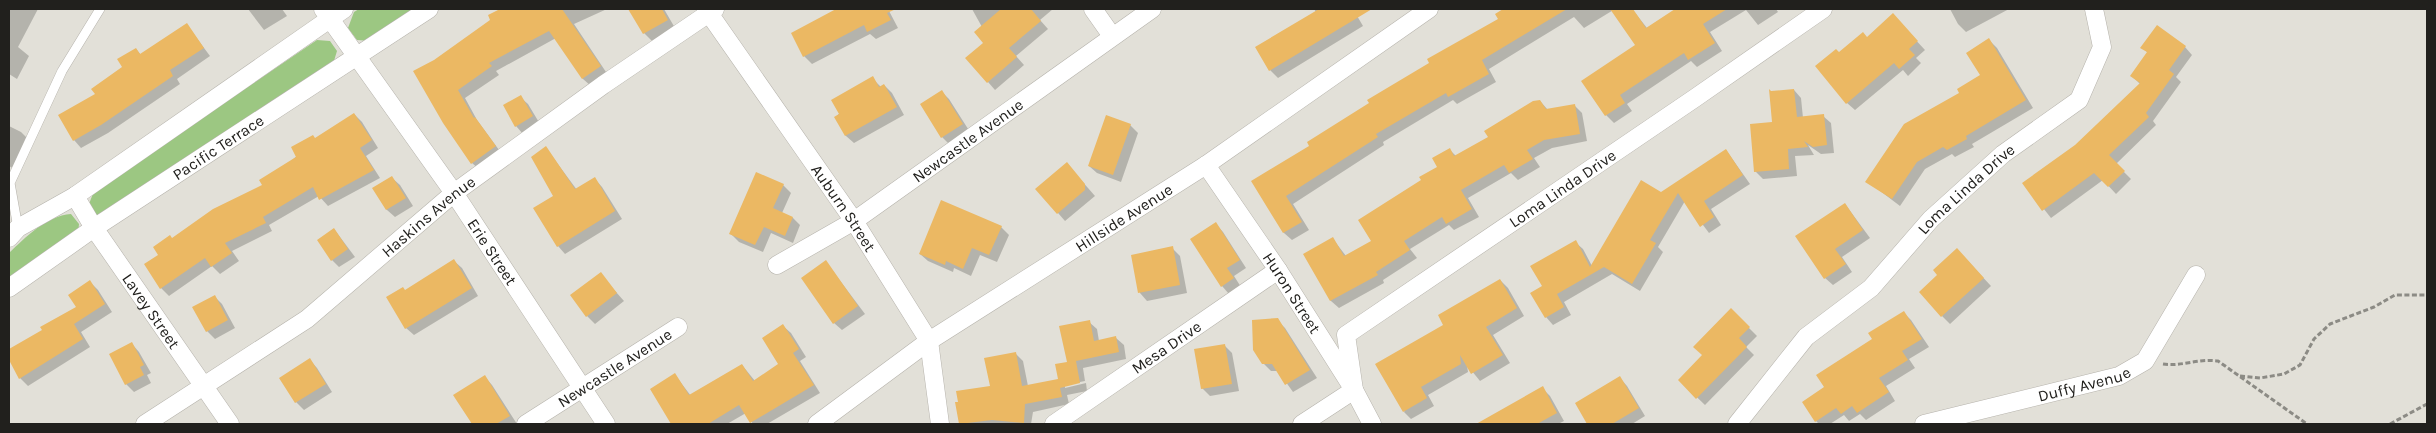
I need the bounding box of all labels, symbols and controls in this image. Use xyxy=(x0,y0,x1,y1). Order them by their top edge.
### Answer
street label: Newcastle Avenue xyxy=(909,95,1027,187)
street label: Pacific Terrace xyxy=(169,111,267,184)
street label: Loma Linda Drive xyxy=(1913,140,2018,238)
street label: Loma Linda Drive xyxy=(1505,146,1620,232)
street label: Auburn Street xyxy=(807,161,880,255)
street label: Haskins Avenue xyxy=(378,172,479,261)
street label: Hillside Avenue xyxy=(1072,180,1176,256)
street label: Erie Street xyxy=(463,215,521,289)
street label: Huron Street xyxy=(1259,249,1325,337)
street label: Lavey Street xyxy=(118,270,184,353)
street label: Mesa Drive xyxy=(1128,317,1205,378)
street label: Newcastle Avenue xyxy=(554,325,675,411)
street label: Duffy Avenue xyxy=(2036,362,2134,406)

